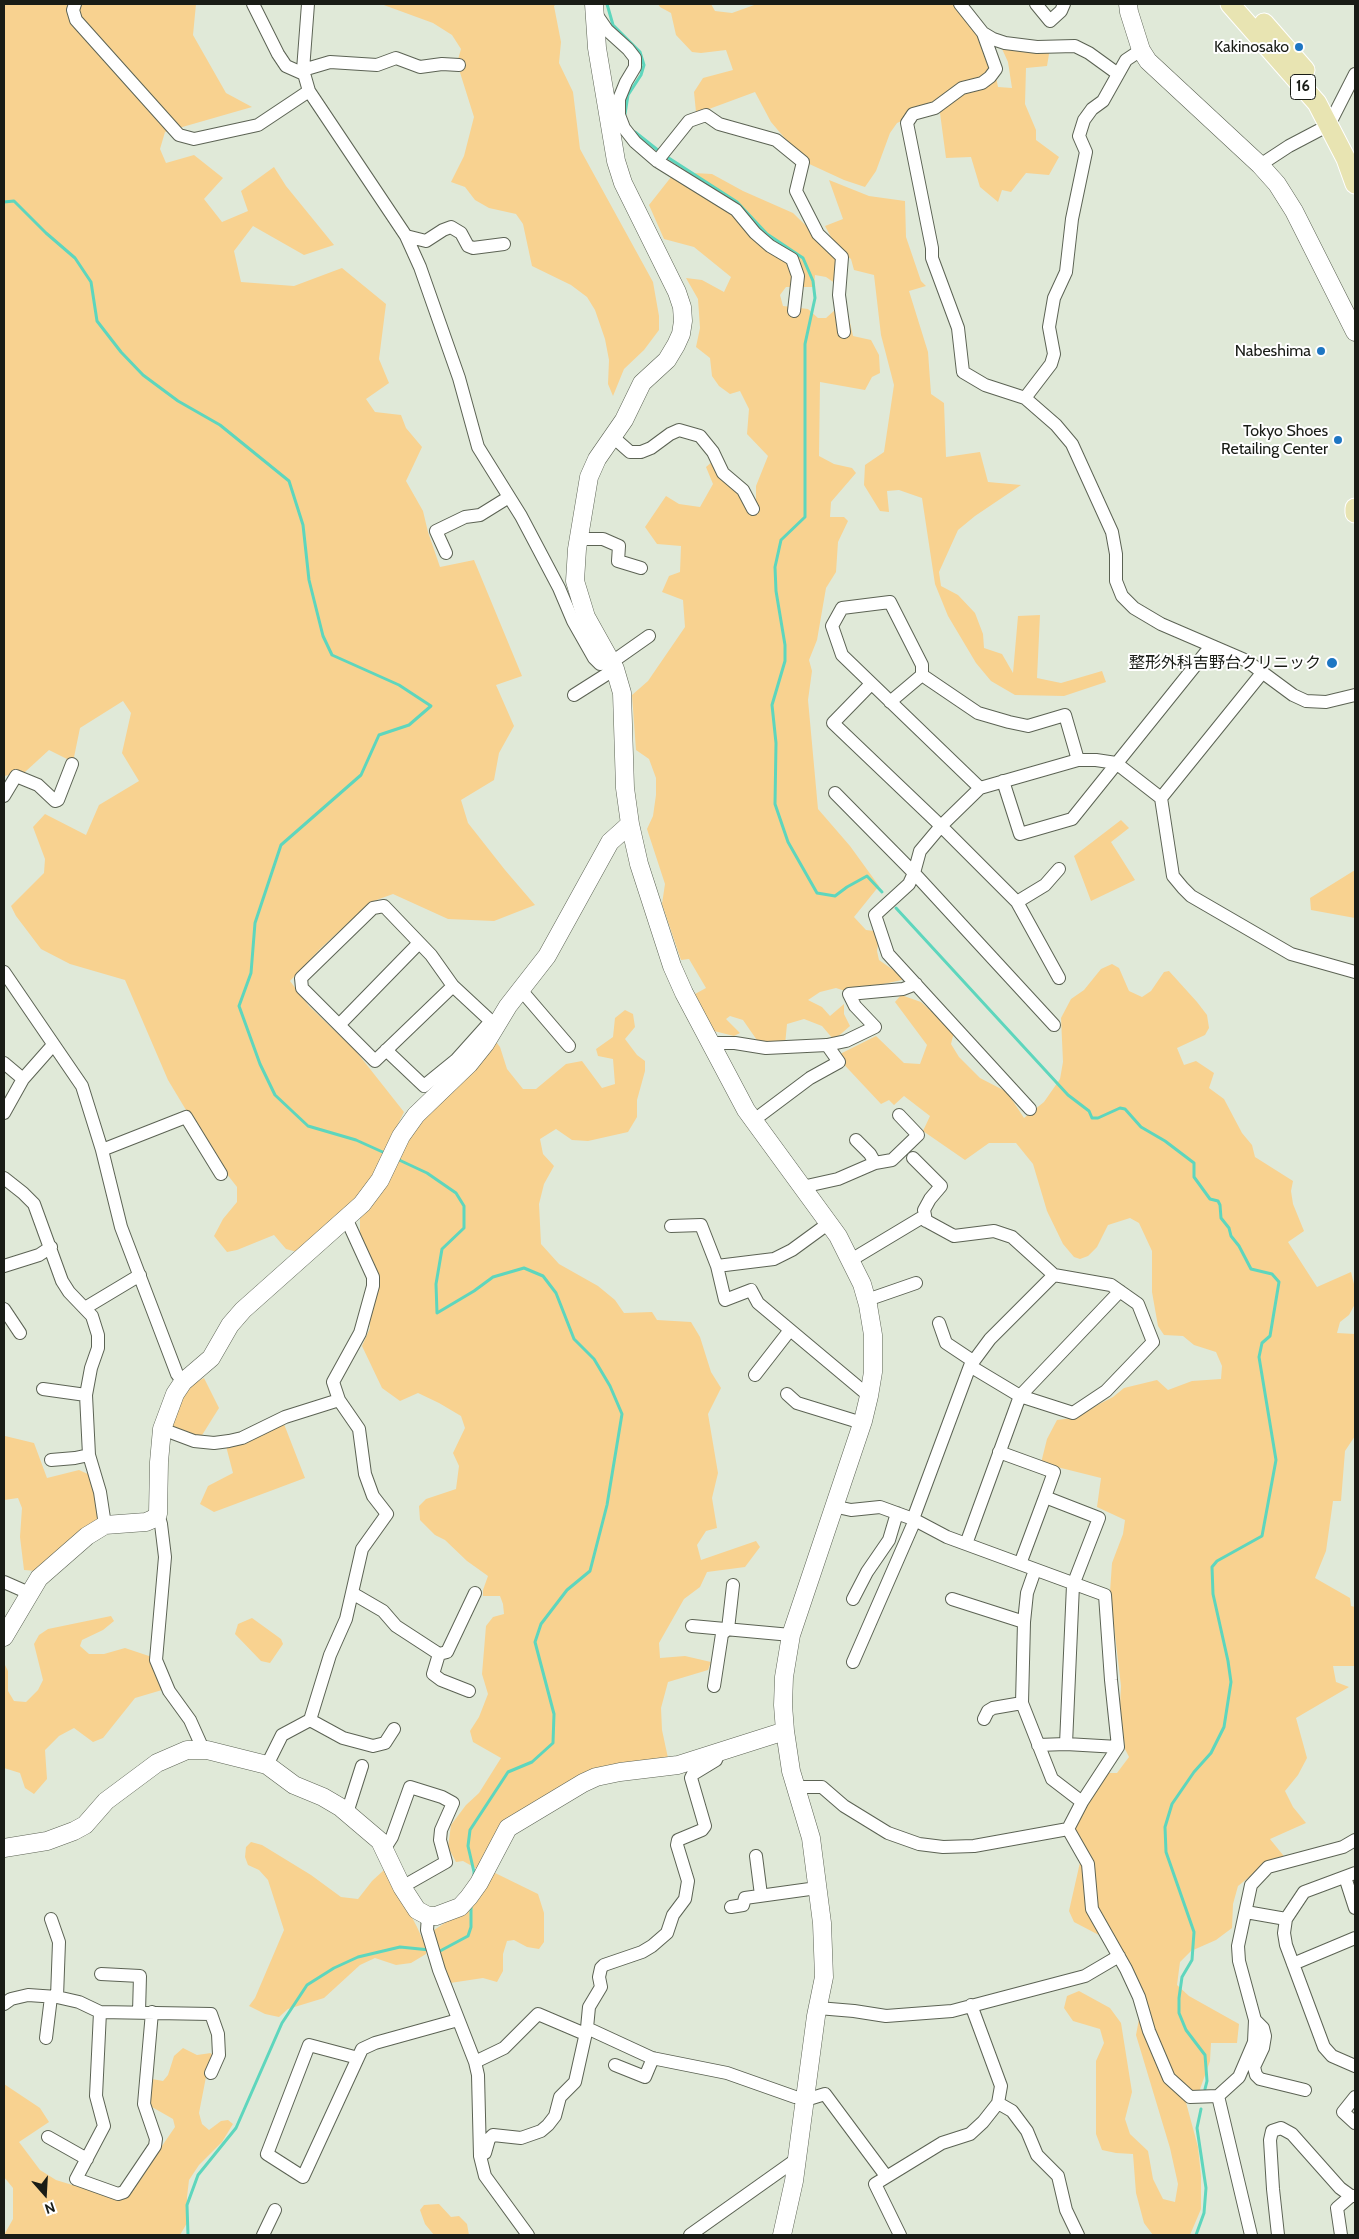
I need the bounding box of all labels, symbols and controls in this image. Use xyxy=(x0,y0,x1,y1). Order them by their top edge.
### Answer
place label: Kakinosako xyxy=(1214,37,1289,57)
marker: Kakinosako xyxy=(1293,41,1305,53)
road number: 16 xyxy=(1290,74,1316,100)
place label: Nabeshima xyxy=(1235,341,1311,361)
marker: Nabeshima xyxy=(1315,345,1327,357)
place label: Tokyo Shoes Retailing Center xyxy=(1221,421,1328,459)
marker: Tokyo Shoes Retailing Center xyxy=(1332,434,1344,446)
place label: 整形外科吉野台クリニック xyxy=(1129,653,1321,673)
marker: 整形外科吉野台クリニック xyxy=(1325,656,1339,670)
north arrow xyxy=(20,2169,70,2219)
text: N xyxy=(42,2198,57,2218)

